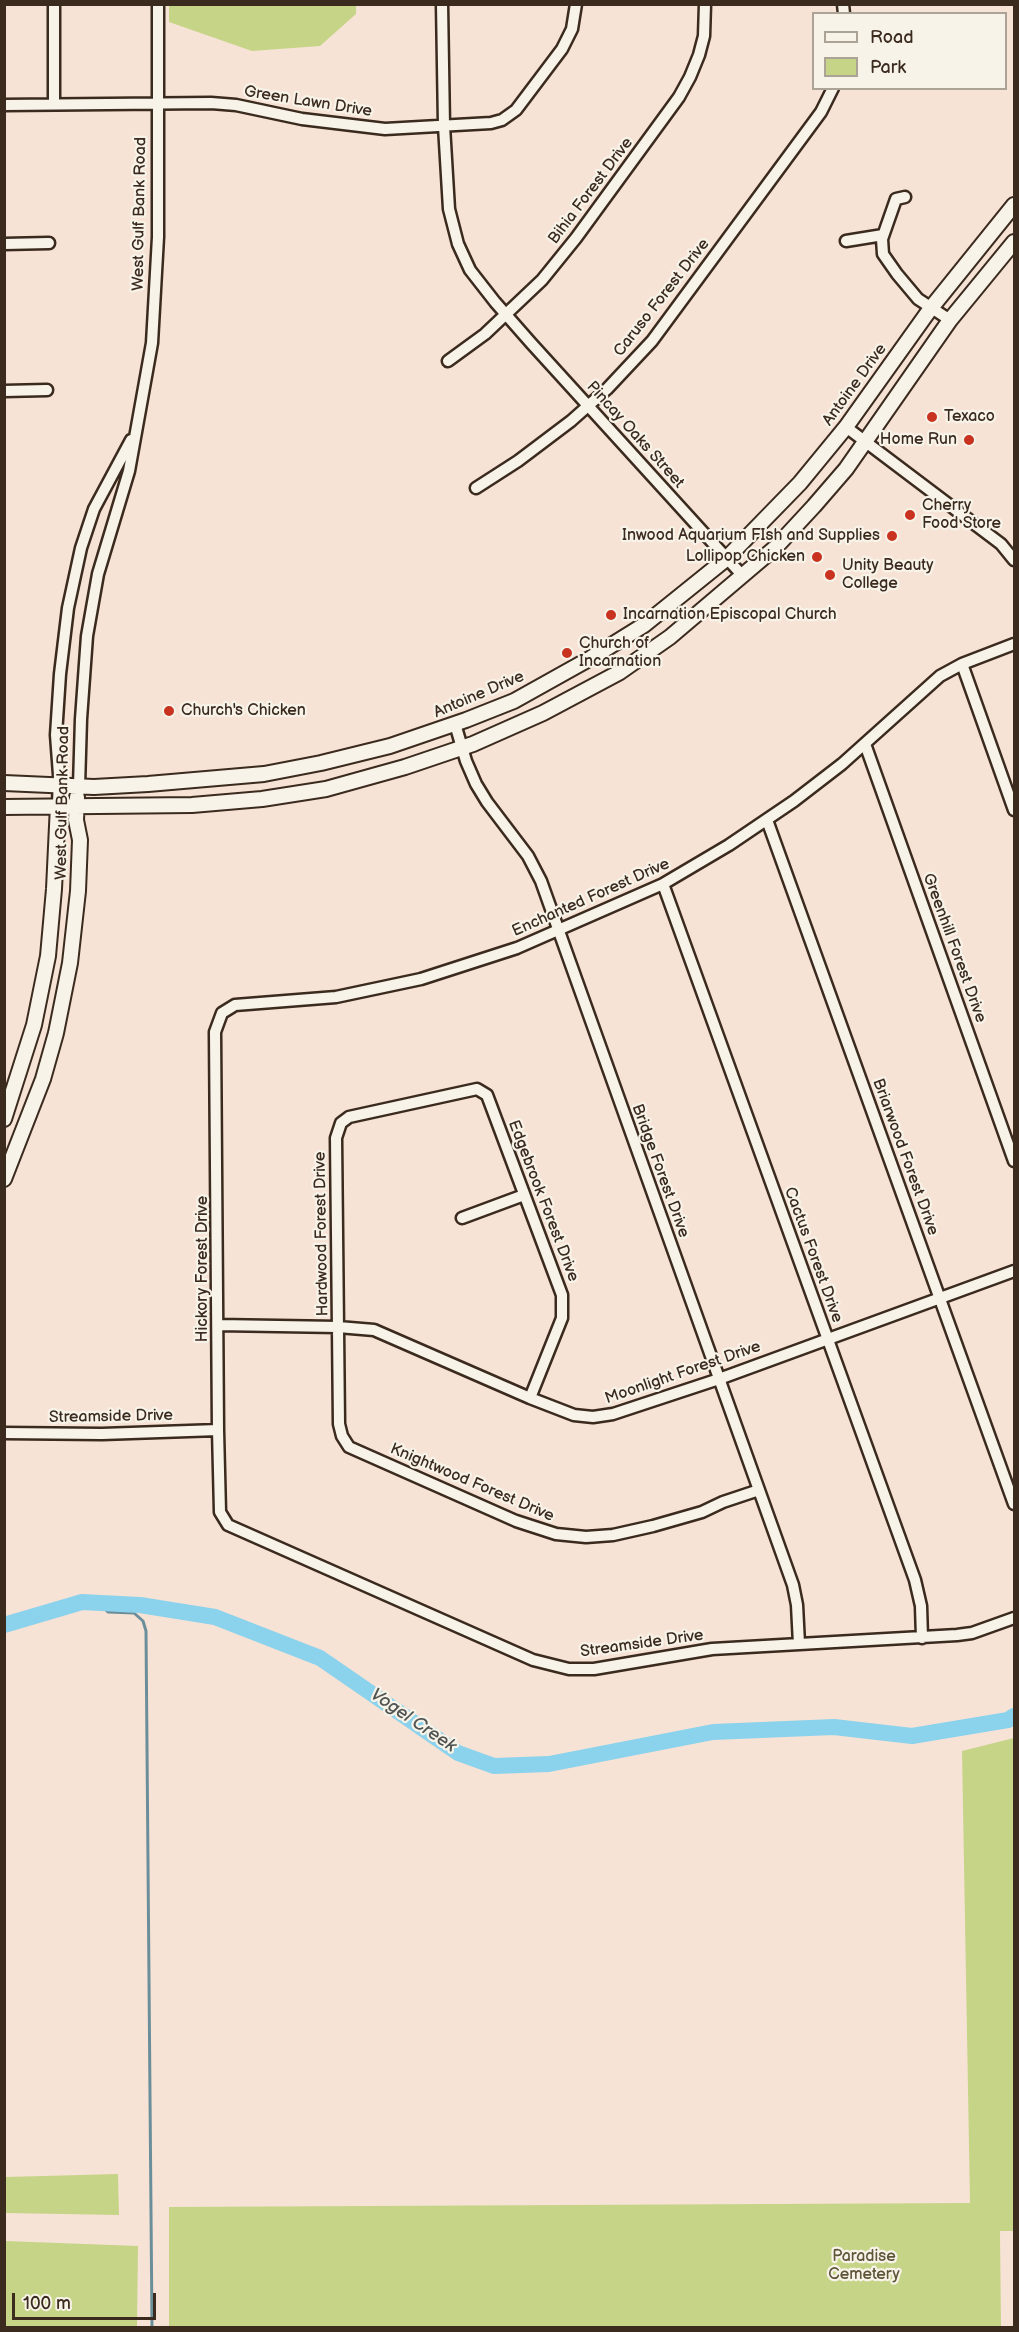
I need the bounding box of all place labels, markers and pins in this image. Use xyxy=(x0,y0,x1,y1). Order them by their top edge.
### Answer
place label: Texaco xyxy=(944,407,995,427)
marker: Texaco xyxy=(925,410,939,424)
place label: Home Run xyxy=(880,430,957,450)
marker: Home Run xyxy=(962,433,976,447)
place label: Cherry Food Store xyxy=(922,496,1001,534)
marker: Cherry Food Store xyxy=(903,508,917,522)
place label: Inwood Aquarium FIsh and Supplies xyxy=(622,526,880,546)
marker: Inwood Aquarium FIsh and Supplies xyxy=(885,529,899,543)
place label: Lollipop Chicken xyxy=(686,547,805,567)
marker: Lollipop Chicken xyxy=(810,550,824,564)
place label: Unity Beauty College xyxy=(842,556,934,594)
marker: Unity Beauty College xyxy=(823,568,837,582)
place label: Incarnation Episcopal Church xyxy=(623,605,837,625)
marker: Incarnation Episcopal Church xyxy=(604,608,618,622)
place label: Church of Incarnation xyxy=(579,634,661,672)
marker: Church of Incarnation xyxy=(560,646,574,660)
place label: Church's Chicken xyxy=(181,701,306,721)
marker: Church's Chicken xyxy=(162,704,176,718)

